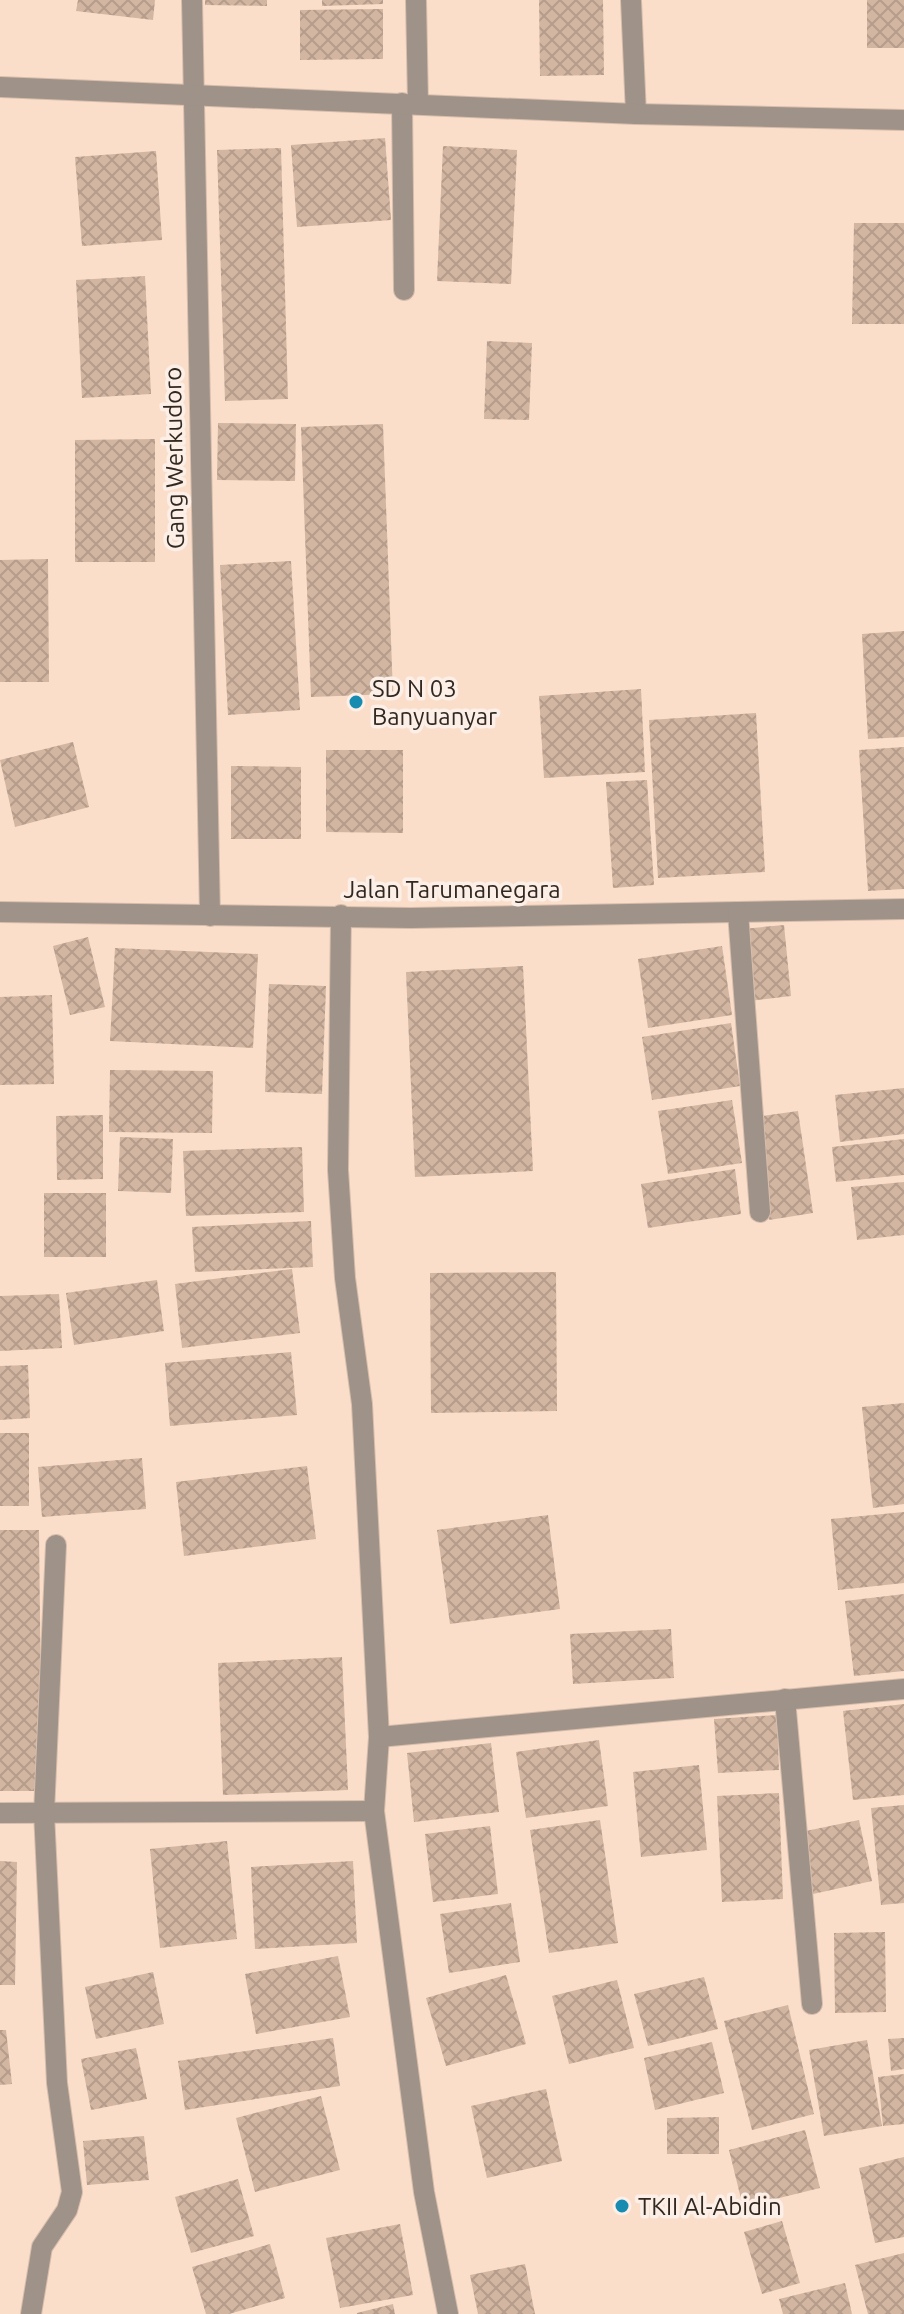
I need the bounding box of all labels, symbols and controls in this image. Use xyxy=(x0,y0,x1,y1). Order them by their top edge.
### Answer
street label: Gang Werkudoro xyxy=(159,367,189,549)
place label: SD N 03 Banyuanyar xyxy=(372,675,497,730)
marker: SD N 03 Banyuanyar xyxy=(347,693,365,711)
street label: Jalan Tarumanegara xyxy=(343,876,561,903)
place label: TKII Al-Abidin xyxy=(638,2193,782,2220)
marker: TKII Al-Abidin xyxy=(613,2197,631,2215)

